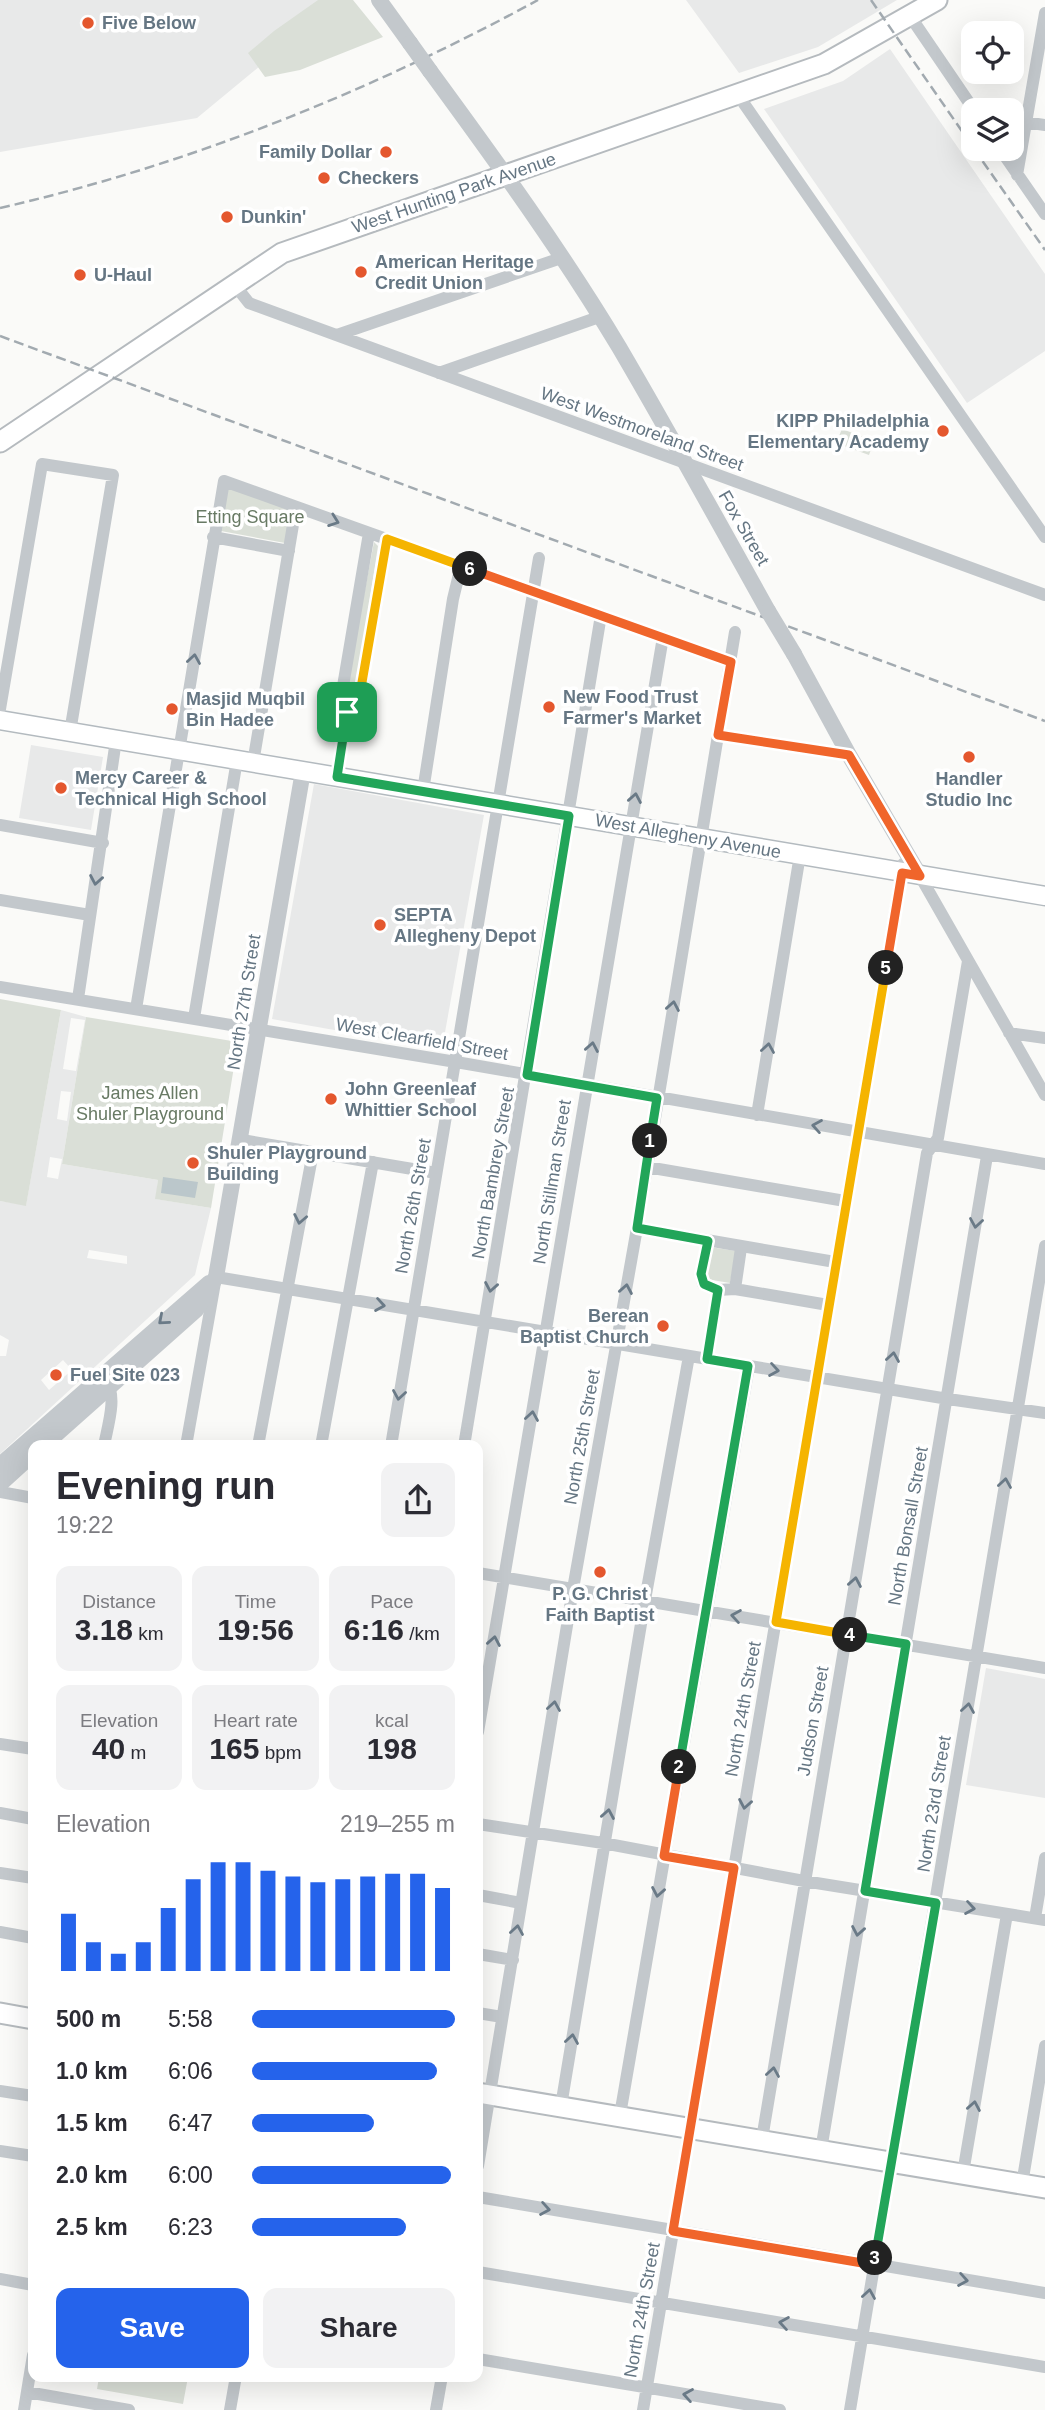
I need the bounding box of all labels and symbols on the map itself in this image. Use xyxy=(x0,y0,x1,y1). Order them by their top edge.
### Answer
place label: Five Below xyxy=(102,13,197,33)
marker: Five Below xyxy=(80,15,96,31)
place label: Family Dollar xyxy=(259,142,372,162)
marker: Family Dollar xyxy=(378,144,394,160)
street label: West Hunting Park Avenue xyxy=(349,149,559,237)
place label: Checkers xyxy=(338,168,419,188)
marker: Checkers xyxy=(316,170,332,186)
place label: Dunkin' xyxy=(241,207,306,227)
marker: Dunkin' xyxy=(219,209,235,225)
place label: American Heritage Credit Union xyxy=(375,252,534,293)
marker: American Heritage Credit Union xyxy=(353,264,369,280)
place label: U-Haul xyxy=(94,265,152,285)
marker: U-Haul xyxy=(72,267,88,283)
street label: West Westmoreland Street xyxy=(538,383,746,475)
place label: KIPP Philadelphia Elementary Academy xyxy=(748,411,930,452)
marker: KIPP Philadelphia Elementary Academy xyxy=(935,423,951,439)
street label: Fox Street xyxy=(715,487,773,569)
park label: Etting Square xyxy=(195,507,305,527)
one-way arrow xyxy=(327,513,340,527)
pin: 6 xyxy=(452,552,488,586)
one-way arrow xyxy=(187,653,202,665)
pin xyxy=(317,682,377,742)
place label: New Food Trust Farmer's Market xyxy=(563,687,701,728)
place label: Masjid Muqbil Bin Hadee xyxy=(186,689,305,730)
marker: New Food Trust Farmer's Market xyxy=(541,699,557,715)
marker: Masjid Muqbil Bin Hadee xyxy=(164,701,180,717)
marker: Handler Studio Inc xyxy=(961,749,977,765)
place label: Mercy Career & Technical High School xyxy=(75,768,267,809)
place label: Handler Studio Inc xyxy=(926,769,1013,810)
marker: Mercy Career & Technical High School xyxy=(53,780,69,796)
one-way arrow xyxy=(627,792,642,804)
street label: West Allegheny Avenue xyxy=(593,810,783,862)
one-way arrow xyxy=(89,874,104,886)
place label: SEPTA Allegheny Depot xyxy=(394,905,536,946)
marker: SEPTA Allegheny Depot xyxy=(372,917,388,933)
street label: North 27th Street xyxy=(223,933,265,1071)
pin: 5 xyxy=(868,950,903,986)
one-way arrow xyxy=(664,1000,679,1012)
street label: West Clearfield Street xyxy=(334,1014,510,1064)
one-way arrow xyxy=(584,1041,599,1053)
one-way arrow xyxy=(760,1042,775,1054)
place label: John Greenleaf Whittier School xyxy=(345,1079,477,1120)
park label: James Allen Shuler Playground xyxy=(76,1083,224,1124)
street label: North Bambrey Street xyxy=(468,1086,518,1260)
marker: John Greenleaf Whittier School xyxy=(323,1091,339,1107)
street label: North Stillman Street xyxy=(529,1098,575,1266)
one-way arrow xyxy=(811,1119,823,1134)
pin: 1 xyxy=(632,1124,668,1158)
street label: North 26th Street xyxy=(391,1137,435,1275)
place label: Shuler Playground Building xyxy=(207,1143,367,1184)
marker: Shuler Playground Building xyxy=(185,1155,201,1171)
one-way arrow xyxy=(293,1213,308,1225)
one-way arrow xyxy=(969,1217,984,1229)
one-way arrow xyxy=(484,1281,499,1293)
one-way arrow xyxy=(618,1283,633,1295)
one-way arrow xyxy=(374,1297,386,1312)
place label: Berean Baptist Church xyxy=(520,1306,649,1347)
one-way arrow xyxy=(159,1312,172,1324)
marker: Berean Baptist Church xyxy=(655,1318,671,1334)
one-way arrow xyxy=(885,1352,900,1363)
one-way arrow xyxy=(768,1362,780,1377)
place label: Fuel Site 023 xyxy=(70,1365,180,1385)
marker: Fuel Site 023 xyxy=(48,1367,64,1383)
street label: North 25th Street xyxy=(560,1368,604,1506)
one-way arrow xyxy=(392,1389,407,1401)
one-way arrow xyxy=(524,1410,539,1422)
street label: North Bonsall Street xyxy=(884,1445,932,1607)
one-way arrow xyxy=(997,1477,1012,1489)
marker: P. G. Christ Faith Baptist xyxy=(592,1564,608,1580)
one-way arrow xyxy=(847,1576,862,1588)
place label: P. G. Christ Faith Baptist xyxy=(545,1584,655,1625)
one-way arrow xyxy=(730,1609,742,1624)
pin: 4 xyxy=(832,1618,868,1652)
one-way arrow xyxy=(486,1635,501,1646)
street label: North 24th Street xyxy=(721,1640,765,1778)
street label: Judson Street xyxy=(794,1665,832,1777)
one-way arrow xyxy=(546,1700,561,1712)
one-way arrow xyxy=(960,1702,975,1714)
street label: North 23rd Street xyxy=(913,1734,955,1874)
pin: 2 xyxy=(662,1750,696,1784)
one-way arrow xyxy=(738,1798,753,1810)
one-way arrow xyxy=(600,1808,615,1820)
one-way arrow xyxy=(651,1886,666,1898)
one-way arrow xyxy=(964,1900,976,1915)
one-way arrow xyxy=(509,1925,524,1936)
one-way arrow xyxy=(851,1925,866,1937)
one-way arrow xyxy=(564,2033,579,2044)
one-way arrow xyxy=(765,2066,780,2078)
one-way arrow xyxy=(966,2100,981,2112)
one-way arrow xyxy=(539,2201,551,2216)
pin: 3 xyxy=(858,2240,892,2276)
street label: North 24th Street xyxy=(620,2241,664,2379)
one-way arrow xyxy=(956,2271,968,2286)
one-way arrow xyxy=(861,2289,876,2300)
one-way arrow xyxy=(778,2316,790,2331)
one-way arrow xyxy=(682,2388,694,2403)

